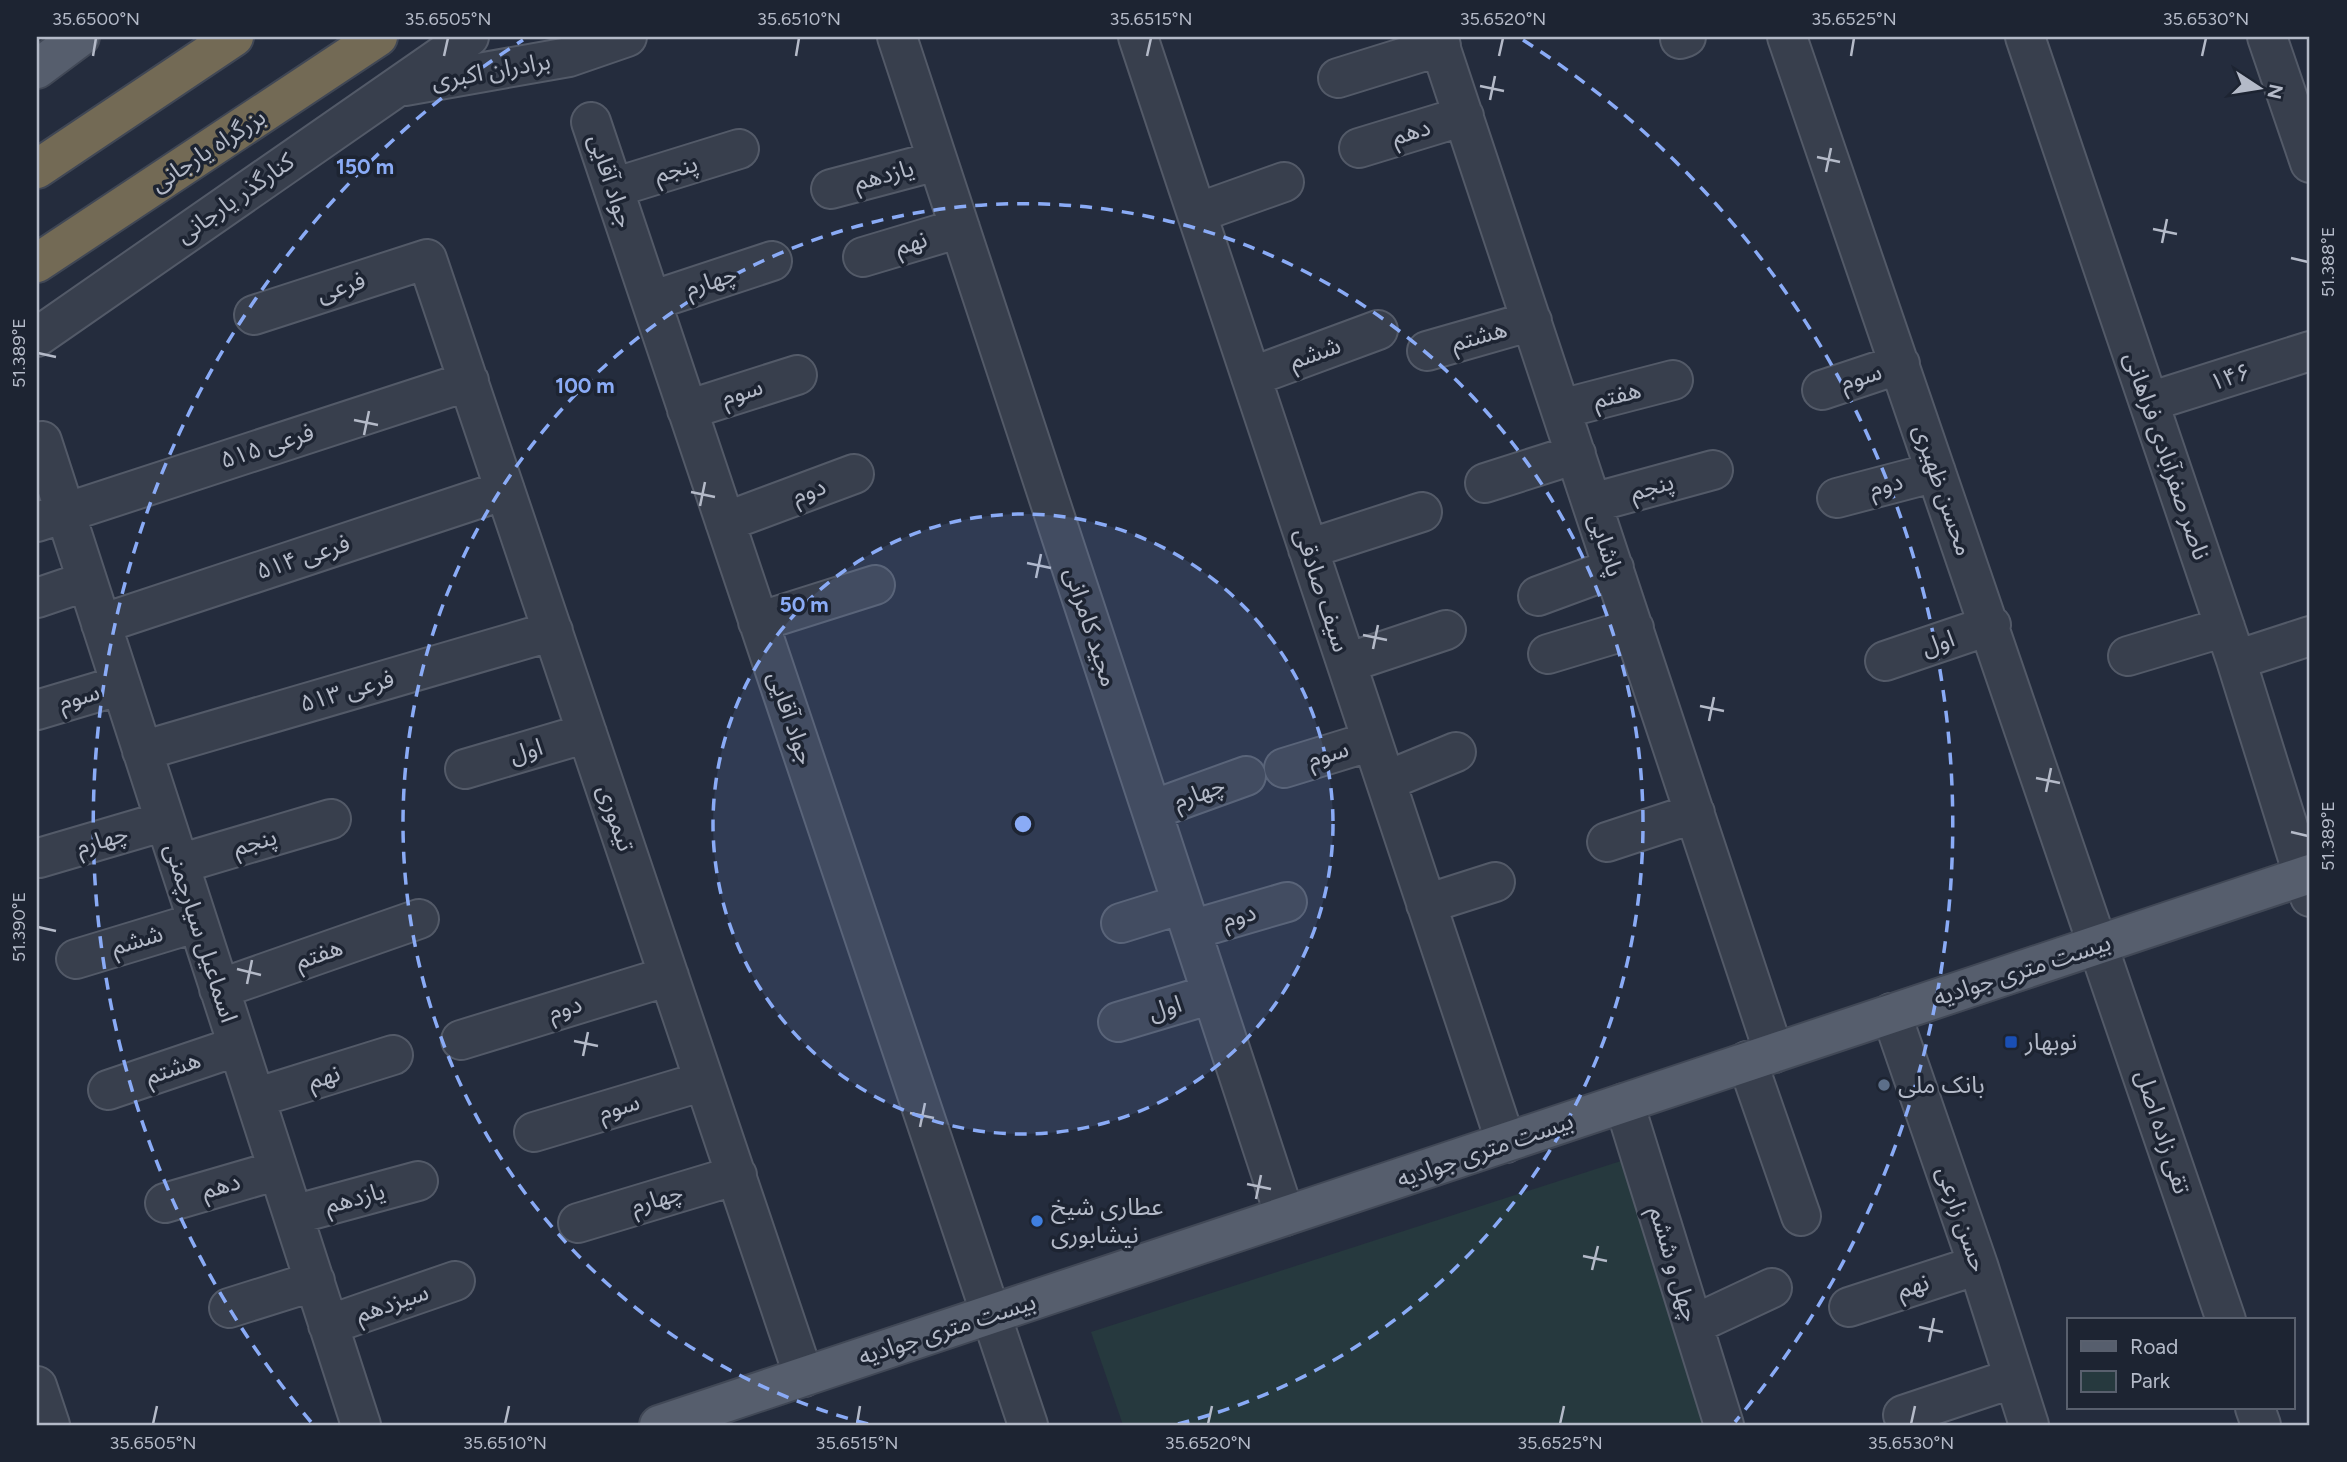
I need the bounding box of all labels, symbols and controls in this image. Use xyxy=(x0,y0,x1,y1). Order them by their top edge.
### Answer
text: 35.6500°N xyxy=(52,8,140,30)
text: 35.6505°N xyxy=(405,8,491,30)
text: 35.6510°N xyxy=(757,8,841,30)
text: 35.6515°N xyxy=(1110,8,1192,30)
text: 35.6520°N xyxy=(1460,8,1546,30)
text: 35.6525°N xyxy=(1811,8,1897,30)
text: 35.6530°N xyxy=(2163,8,2249,30)
street label: برادران اکبری xyxy=(429,46,553,95)
north arrow xyxy=(2224,52,2294,122)
text: N xyxy=(2262,82,2288,101)
street label: بزرگراه یارجانی xyxy=(145,102,271,197)
street label: دهم xyxy=(1388,112,1434,154)
street label: جواد آقایی xyxy=(583,130,640,231)
street label: کنارگذر یارجانی xyxy=(170,146,300,249)
street label: پنجم xyxy=(650,148,702,192)
street label: یازدهم xyxy=(851,153,918,199)
text: 150 m xyxy=(336,154,394,179)
street label: نهم xyxy=(891,224,931,264)
text: 51.388°E xyxy=(2317,227,2339,297)
street label: چهارم xyxy=(681,259,742,306)
street label: فرعی xyxy=(313,265,369,308)
street label: هشتم xyxy=(1448,314,1511,360)
text: 51.389°E xyxy=(8,318,30,388)
street label: ششم xyxy=(1285,330,1346,378)
street label: ناصر صفرآبادی فراهانی xyxy=(2118,348,2217,564)
street label: سوم xyxy=(1837,356,1886,401)
street label: ۱۴۶ xyxy=(2206,356,2254,397)
street label: سوم xyxy=(718,371,767,416)
text: 100 m xyxy=(555,373,615,398)
street label: هفتم xyxy=(1590,375,1644,417)
street label: فرعی ۵۱۵ xyxy=(216,417,317,474)
street label: محسن ظهیری xyxy=(1907,420,1979,559)
street label: پنجم xyxy=(1627,466,1678,509)
street label: دوم xyxy=(1866,466,1907,507)
street label: دوم xyxy=(788,471,831,514)
street label: پاشایی xyxy=(1582,510,1630,581)
street label: سیف صادقی xyxy=(1289,524,1356,655)
street label: فرعی ۵۱۴ xyxy=(252,528,353,585)
street label: مجید کامرانی xyxy=(1059,564,1124,690)
text: 50 m xyxy=(779,592,829,617)
street label: اول xyxy=(1917,623,1958,662)
street label: فرعی ۵۱۳ xyxy=(296,663,397,718)
street label: جواد آقایی xyxy=(762,667,821,768)
street label: سوم xyxy=(55,677,104,720)
street label: اول xyxy=(506,732,546,769)
street label: سوم xyxy=(1304,734,1353,777)
street label: چهارم xyxy=(1169,770,1230,819)
street label: تیموری xyxy=(592,781,641,855)
text: 51.389°E xyxy=(2317,801,2339,871)
centre of rings xyxy=(1011,812,1035,836)
street label: چهارم xyxy=(72,818,132,865)
street label: پنجم xyxy=(230,821,281,864)
street label: اسماعیل سیارچمنی xyxy=(158,840,244,1026)
text: 51.390°E xyxy=(8,892,30,962)
street label: دوم xyxy=(1219,897,1260,938)
street label: ششم xyxy=(107,918,167,964)
street label: بیست متری جوادیه xyxy=(1930,927,2114,1012)
street label: هفتم xyxy=(291,932,347,978)
street label: دوم xyxy=(544,989,586,1030)
street label: اول xyxy=(1145,989,1185,1026)
place label: نوبهار xyxy=(2024,1027,2077,1056)
marker: نوبهار xyxy=(2003,1034,2019,1050)
street label: هشتم xyxy=(141,1045,205,1093)
street label: نهم xyxy=(304,1058,344,1098)
street label: تقی زاده اصل xyxy=(2130,1066,2197,1197)
place label: بانک ملی xyxy=(1898,1070,1985,1099)
marker: بانک ملی xyxy=(1876,1077,1892,1093)
street label: سوم xyxy=(595,1087,644,1130)
street label: بیست متری جوادیه xyxy=(1393,1106,1577,1193)
street label: حسن زارعی xyxy=(1931,1162,1994,1275)
street label: دهم xyxy=(198,1166,244,1208)
street label: یازدهم xyxy=(322,1176,389,1222)
street label: چهارم xyxy=(627,1177,687,1224)
place label: عطاری شیخ نیشابوری xyxy=(1051,1192,1163,1249)
street label: چهل و ششم xyxy=(1640,1203,1706,1326)
marker: عطاری شیخ نیشابوری xyxy=(1029,1213,1045,1229)
street label: نهم xyxy=(1893,1267,1934,1307)
street label: سیزدهم xyxy=(352,1277,433,1331)
street label: بیست متری جوادیه xyxy=(855,1286,1039,1371)
legend xyxy=(2067,1318,2294,1410)
text: Road xyxy=(2130,1334,2178,1359)
text: Park xyxy=(2130,1368,2171,1393)
text: 35.6505°N xyxy=(110,1432,196,1454)
text: 35.6510°N xyxy=(463,1432,547,1454)
text: 35.6515°N xyxy=(816,1432,898,1454)
text: 35.6520°N xyxy=(1165,1432,1251,1454)
text: 35.6525°N xyxy=(1517,1432,1603,1454)
text: 35.6530°N xyxy=(1868,1432,1954,1454)

